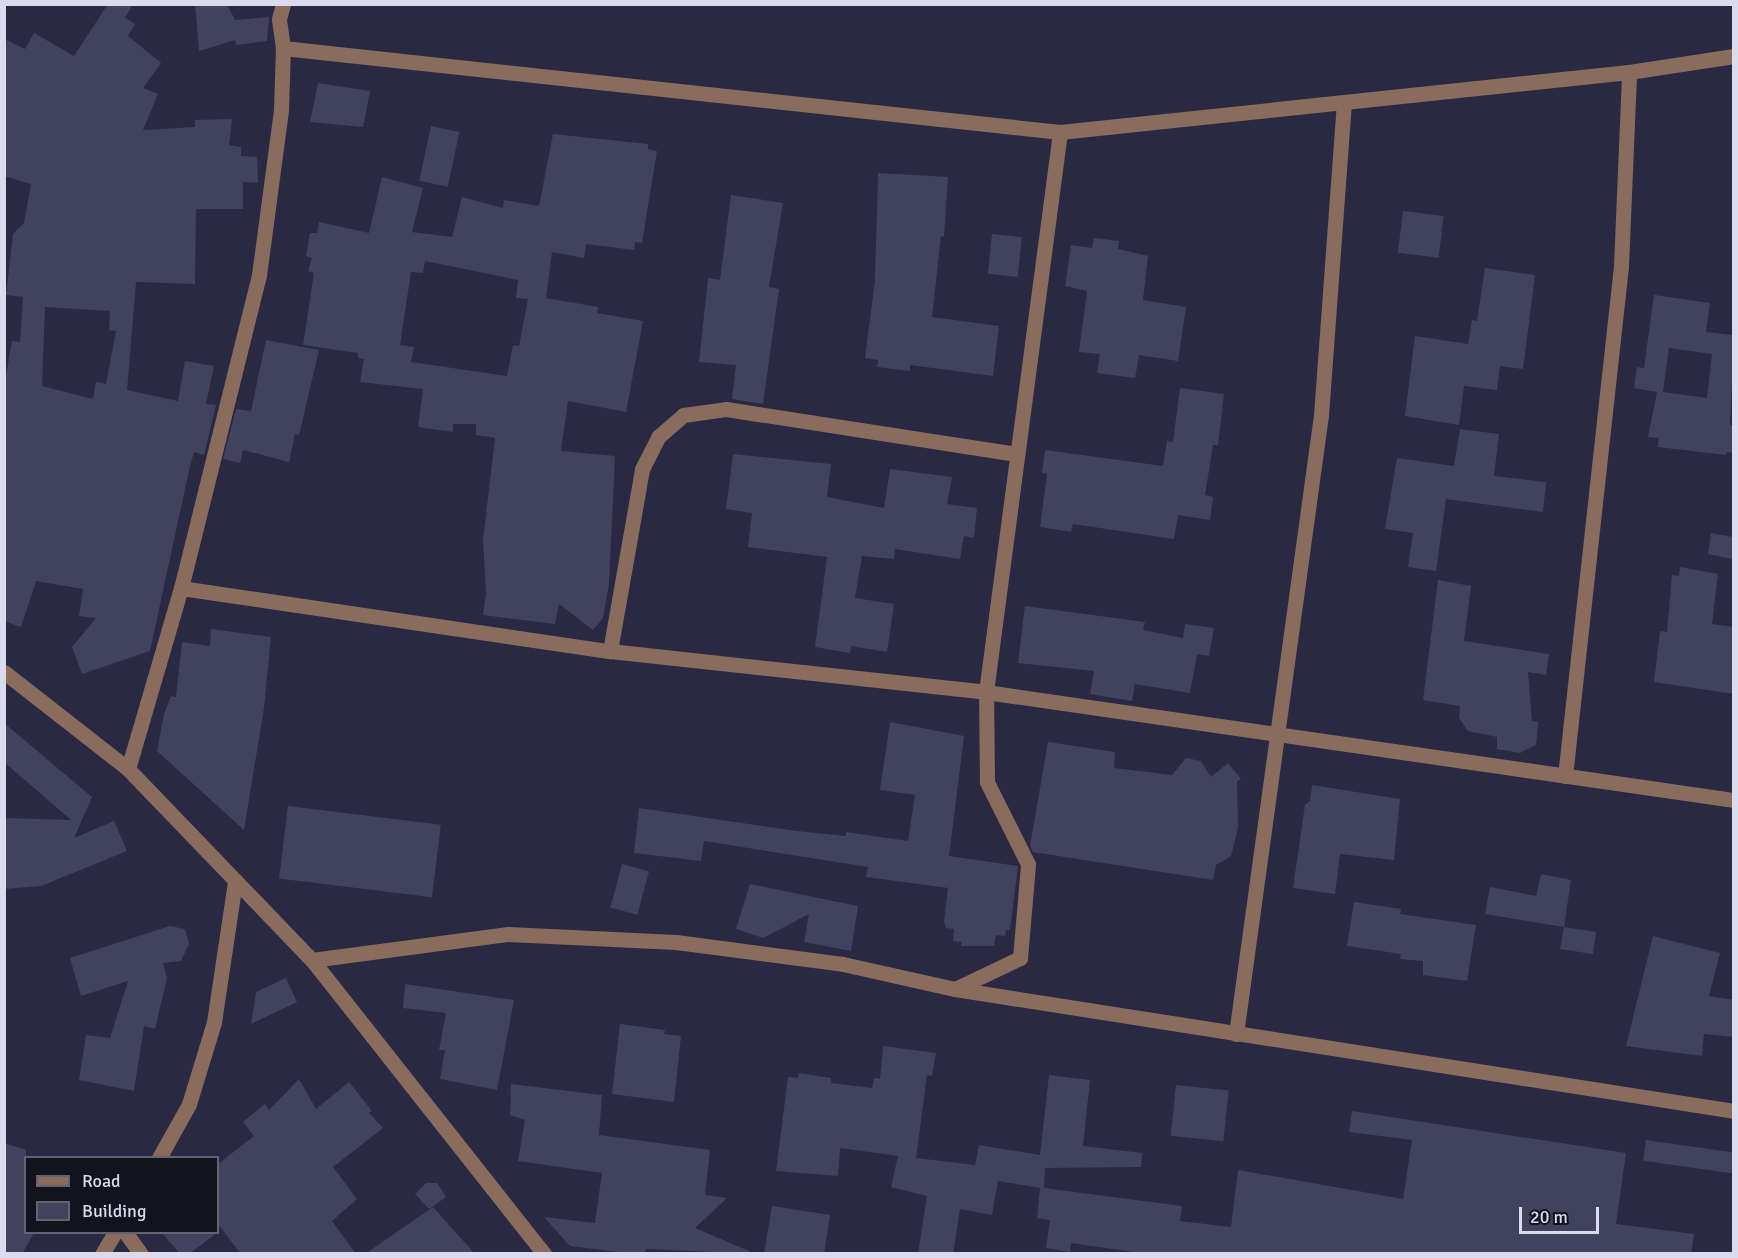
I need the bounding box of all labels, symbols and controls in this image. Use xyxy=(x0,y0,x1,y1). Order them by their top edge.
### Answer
legend xyxy=(24,1156,219,1234)
text: Road xyxy=(82,1170,121,1192)
scale bar xyxy=(1522,1195,1602,1233)
text: Building xyxy=(82,1200,146,1222)
text: 20 m xyxy=(1530,1206,1568,1228)

